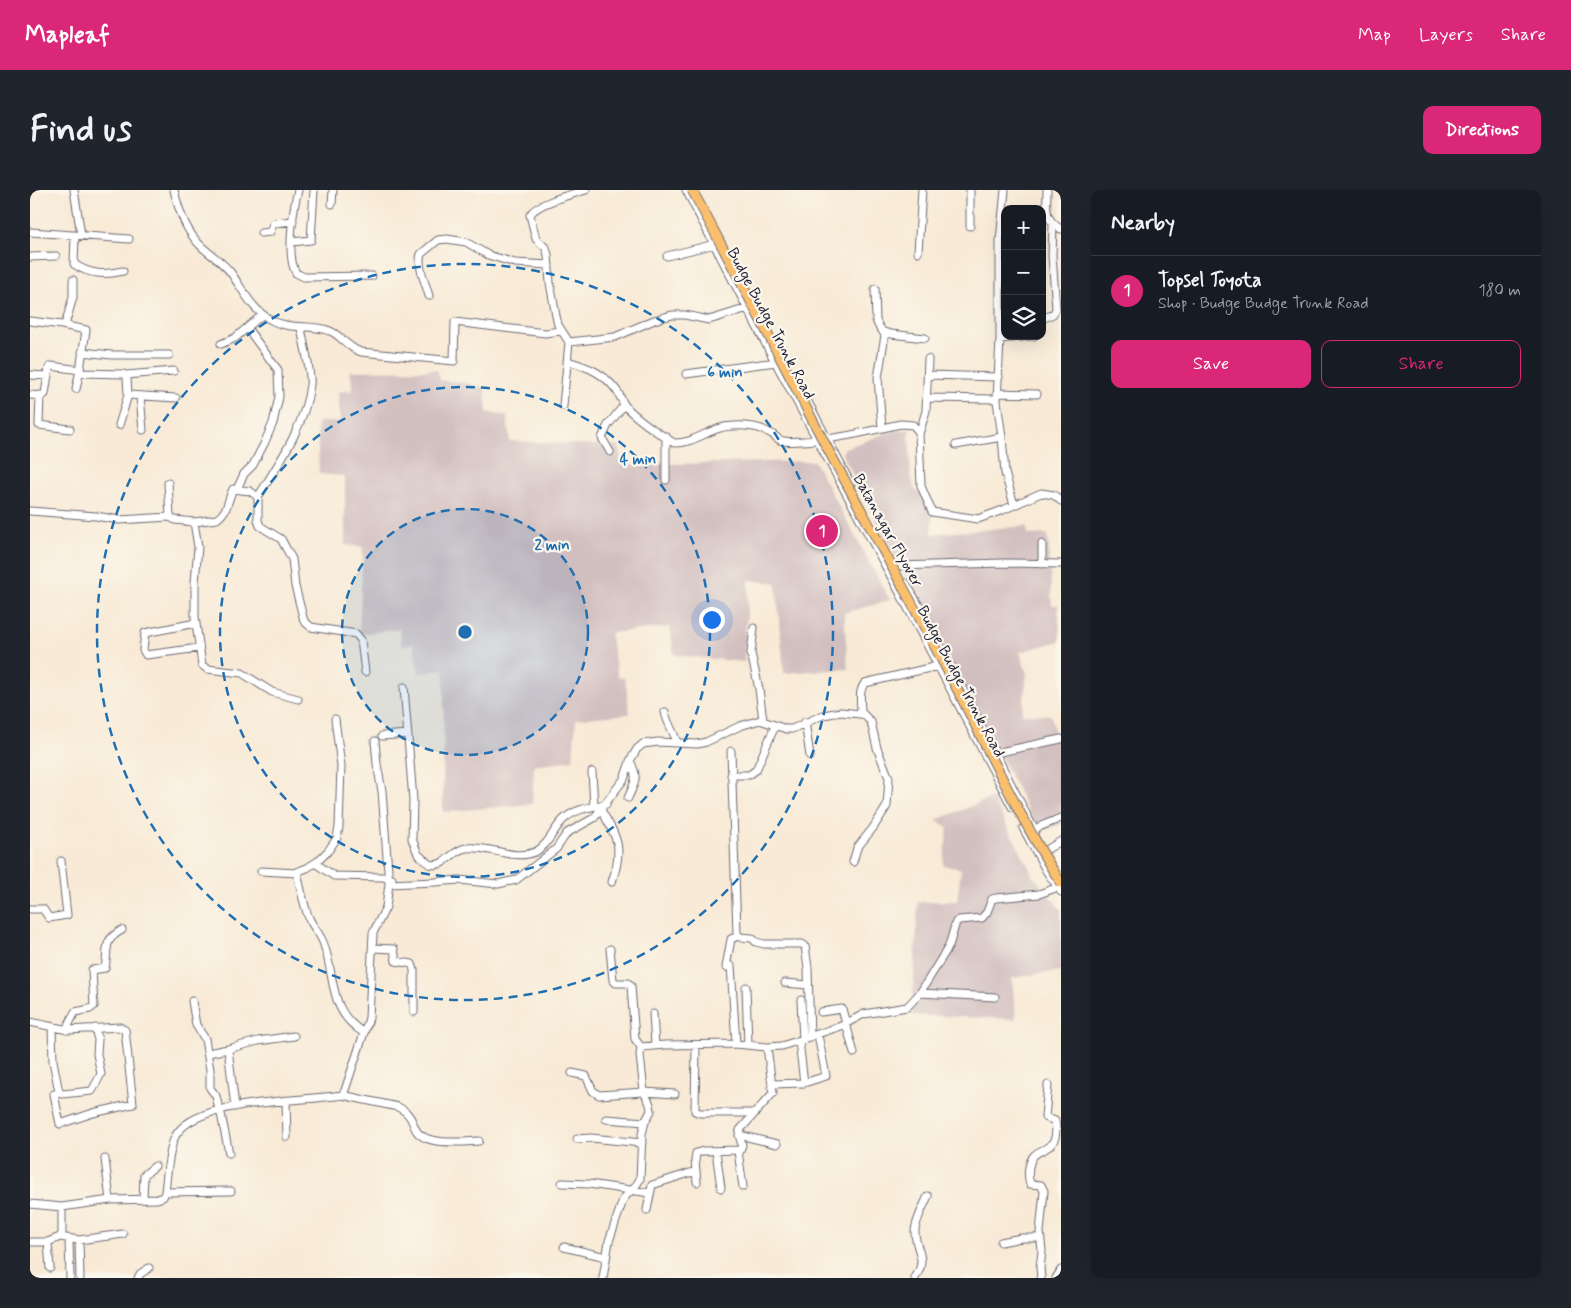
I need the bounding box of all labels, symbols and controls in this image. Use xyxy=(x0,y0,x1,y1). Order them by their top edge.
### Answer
text: Mapleaf xyxy=(25,20,110,51)
text: Map xyxy=(1358,23,1391,47)
text: Layers xyxy=(1419,23,1473,47)
text: Share xyxy=(1501,23,1546,47)
button: Directions xyxy=(1423,106,1541,154)
text: Find us xyxy=(30,107,132,153)
map controls xyxy=(1001,205,1046,340)
button: + xyxy=(1001,205,1046,250)
text: Nearby xyxy=(1111,209,1175,237)
street label: Budge Budge Trunk Road xyxy=(721,244,820,404)
button: − xyxy=(1001,250,1046,295)
text: Topsel Toyota xyxy=(1158,268,1261,293)
text: 1 xyxy=(1123,280,1131,301)
text: 180 m xyxy=(1478,280,1521,301)
text: Shop · Budge Budge Trunk Road xyxy=(1158,293,1369,314)
button: layers xyxy=(1001,295,1046,340)
button: Save xyxy=(1111,340,1311,388)
button: Share xyxy=(1321,340,1521,388)
text: 6 min xyxy=(707,363,743,383)
text: 4 min xyxy=(620,450,656,470)
street label: Batanagar Flyover xyxy=(848,470,928,592)
pin: 1 xyxy=(806,512,838,550)
text: 2 min xyxy=(534,536,570,556)
street label: Budge Budge Trunk Road xyxy=(911,602,1010,762)
your location xyxy=(699,607,725,633)
centre of rings xyxy=(456,623,474,641)

